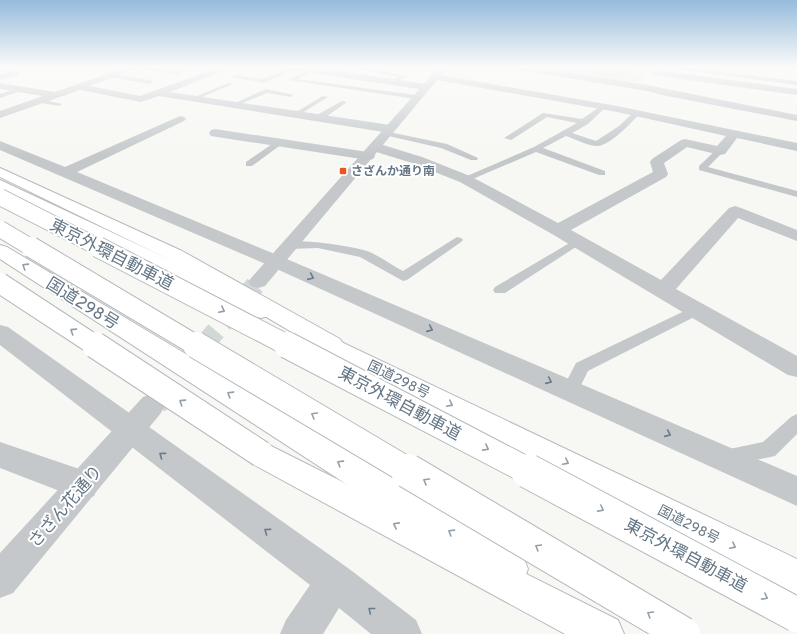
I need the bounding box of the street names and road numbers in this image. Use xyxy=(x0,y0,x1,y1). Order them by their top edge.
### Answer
street label: 東京外環自動車道 xyxy=(46,215,177,296)
street label: 国道298号 xyxy=(41,274,123,336)
street label: 国道298号 xyxy=(364,358,432,403)
street label: 東京外環自動車道 xyxy=(334,363,464,446)
street label: さざん花通り xyxy=(25,462,108,553)
street label: 国道298号 xyxy=(654,502,722,548)
street label: 東京外環自動車道 xyxy=(620,515,750,598)

